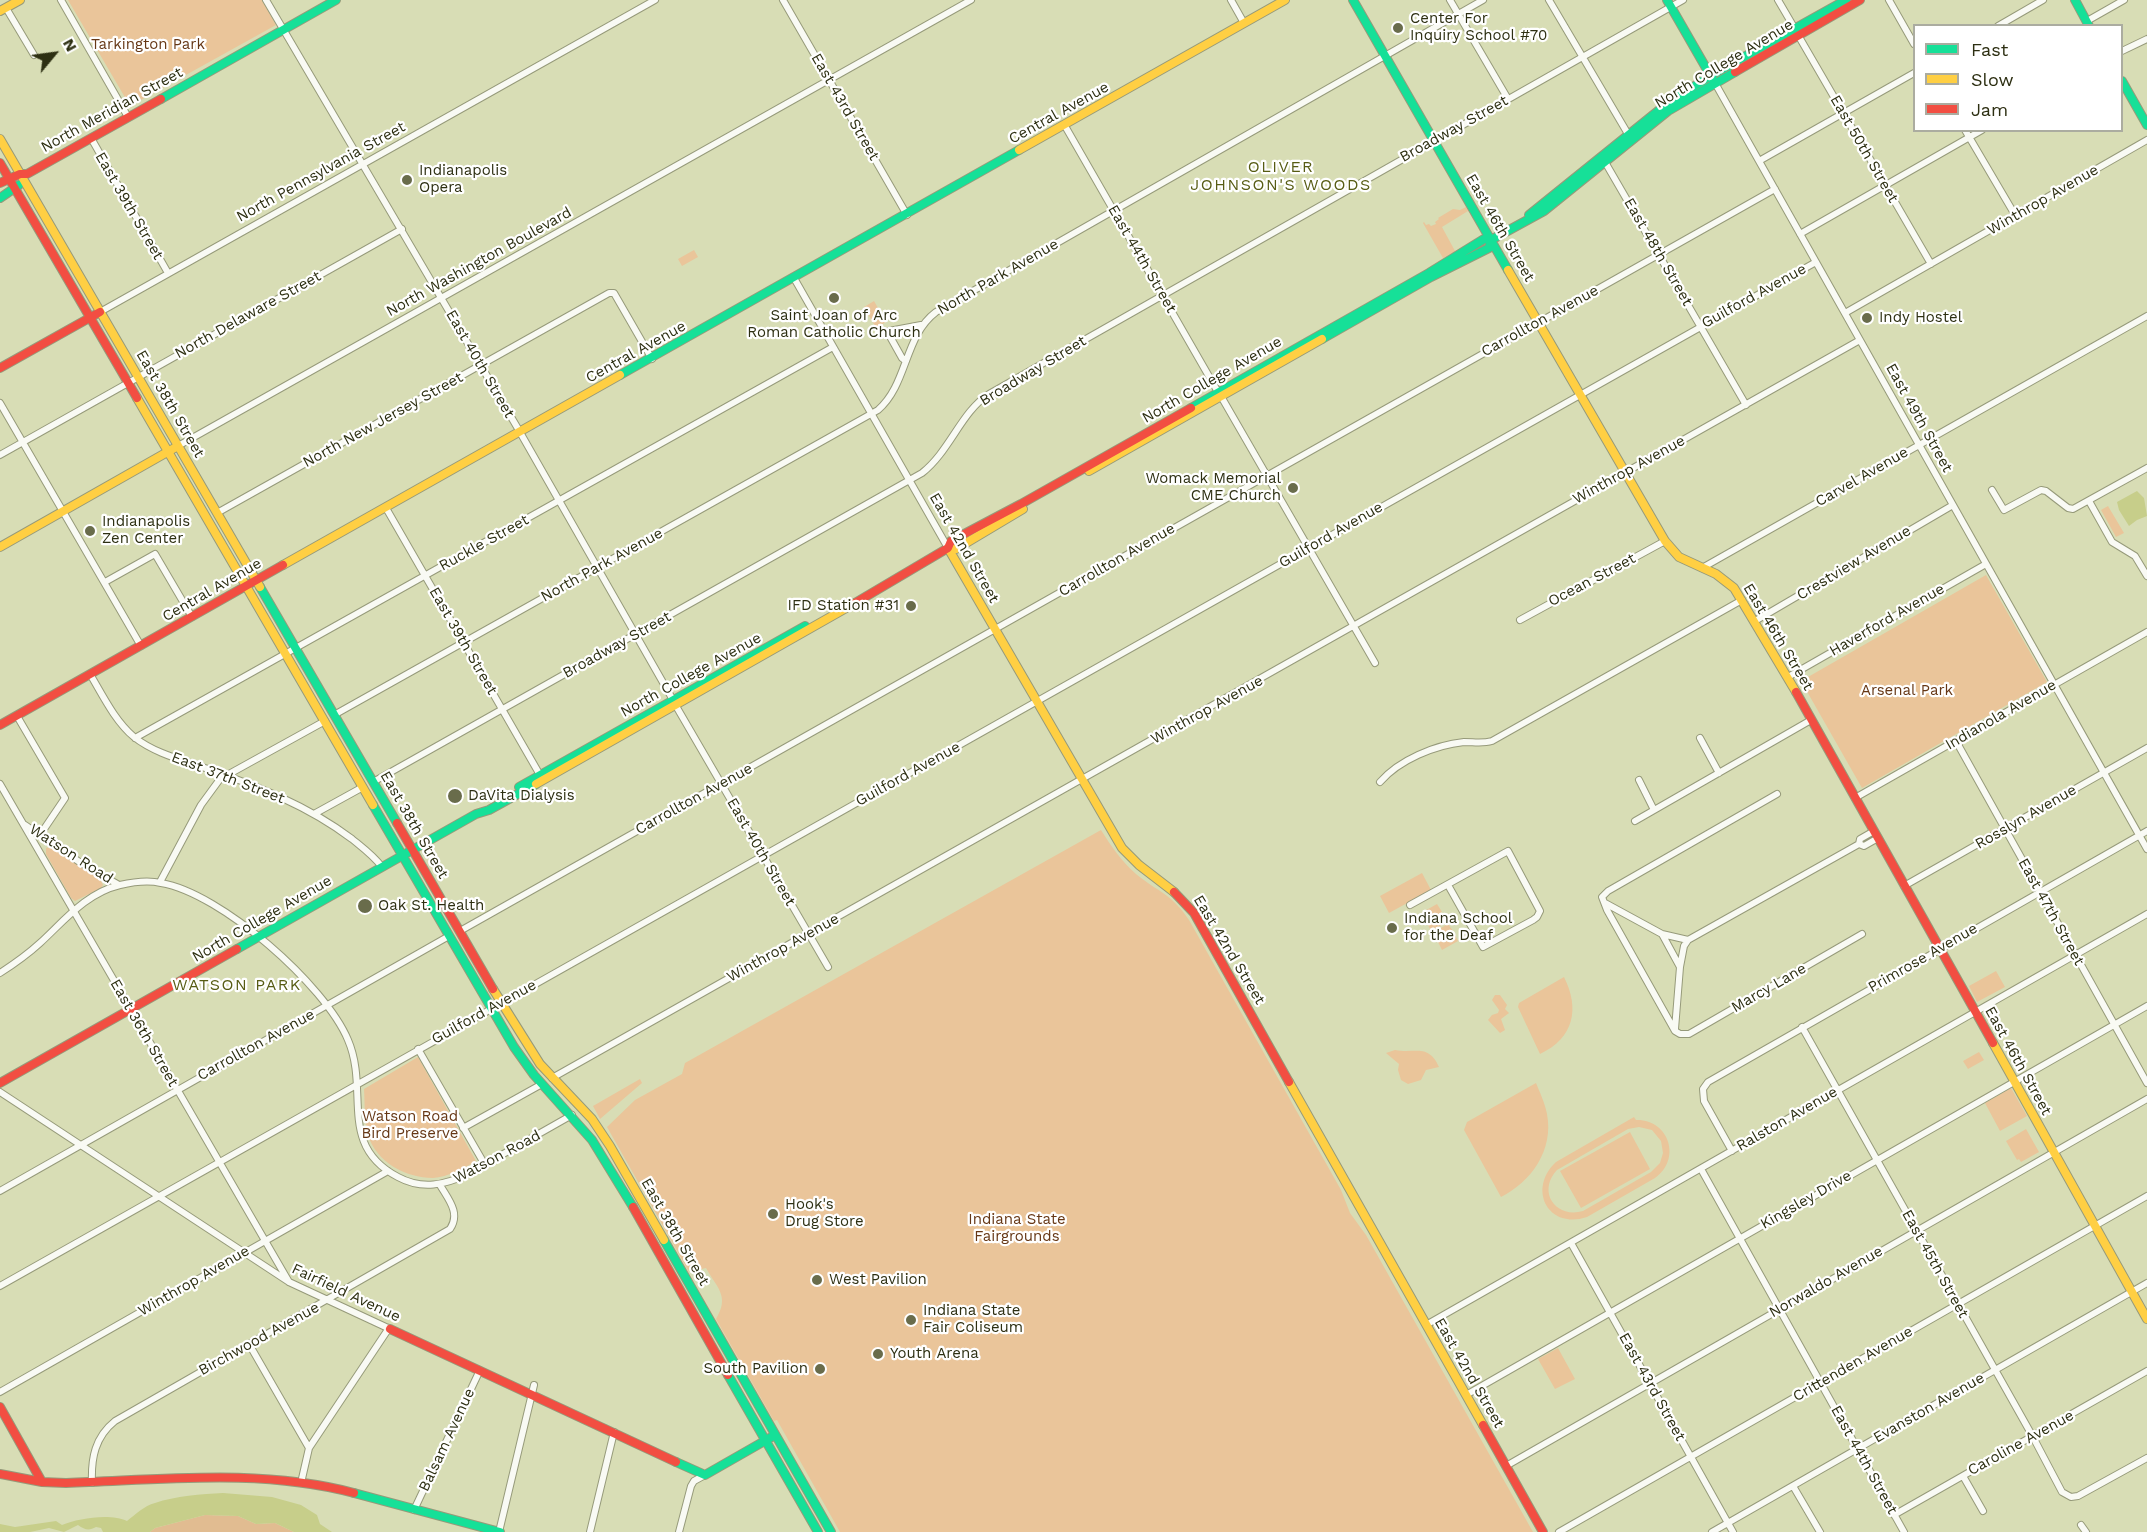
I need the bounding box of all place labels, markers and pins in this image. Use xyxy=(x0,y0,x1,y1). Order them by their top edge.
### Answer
place label: Center For Inquiry School #70 xyxy=(1410,10,1547,45)
marker: Center For Inquiry School #70 xyxy=(1391,21,1405,35)
place label: Indianapolis Opera xyxy=(419,162,507,197)
marker: Indianapolis Opera xyxy=(400,173,414,187)
marker: Saint Joan of Arc Roman Catholic Church xyxy=(827,291,841,305)
place label: Saint Joan of Arc Roman Catholic Church xyxy=(747,307,921,342)
place label: Indy Hostel xyxy=(1879,309,1962,327)
marker: Indy Hostel xyxy=(1860,311,1874,325)
place label: Womack Memorial CME Church xyxy=(1145,470,1281,505)
marker: Womack Memorial CME Church xyxy=(1286,481,1300,495)
place label: Indianapolis Zen Center xyxy=(102,513,190,548)
marker: Indianapolis Zen Center xyxy=(83,524,97,538)
place label: IFD Station #31 xyxy=(788,597,899,615)
marker: IFD Station #31 xyxy=(904,599,918,613)
marker: DaVita Dialysis xyxy=(446,787,464,805)
place label: DaVita Dialysis xyxy=(468,787,575,805)
marker: Oak St. Health xyxy=(356,897,374,915)
place label: Oak St. Health xyxy=(378,897,484,915)
place label: Indiana School for the Deaf xyxy=(1404,910,1512,945)
marker: Indiana School for the Deaf xyxy=(1385,921,1399,935)
place label: Hook's Drug Store xyxy=(785,1196,864,1231)
marker: Hook's Drug Store xyxy=(766,1207,780,1221)
place label: West Pavilion xyxy=(829,1271,927,1289)
marker: West Pavilion xyxy=(810,1273,824,1287)
place label: Indiana State Fair Coliseum xyxy=(923,1302,1023,1337)
marker: Indiana State Fair Coliseum xyxy=(904,1313,918,1327)
place label: Youth Arena xyxy=(890,1345,979,1363)
marker: Youth Arena xyxy=(871,1347,885,1361)
place label: South Pavilion xyxy=(703,1360,808,1378)
marker: South Pavilion xyxy=(813,1362,827,1376)

